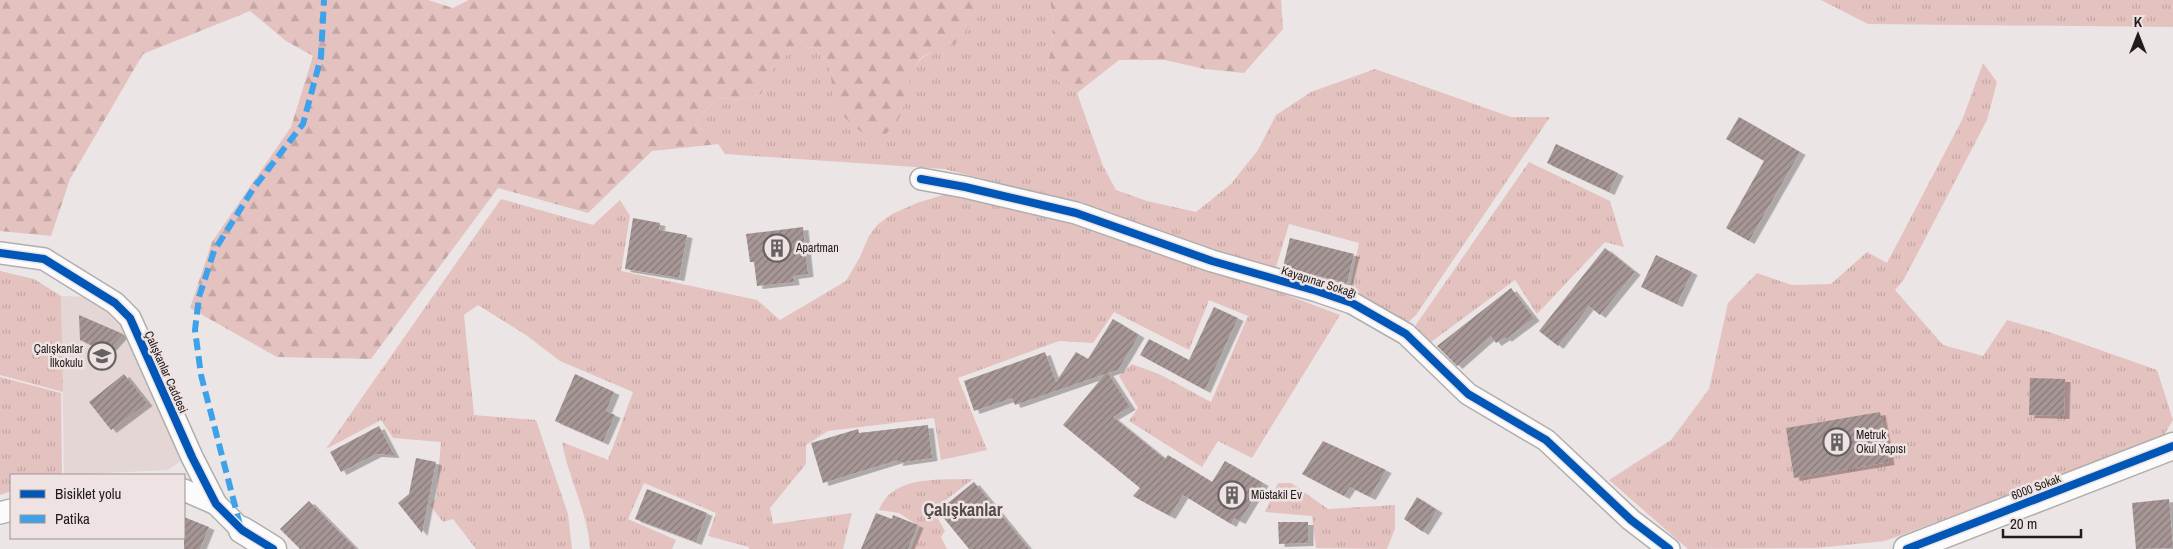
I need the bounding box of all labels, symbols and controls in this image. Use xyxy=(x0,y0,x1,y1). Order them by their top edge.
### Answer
north arrow xyxy=(2113,10,2163,60)
text: K xyxy=(2134,13,2143,31)
building icon: Apartman xyxy=(762,233,792,263)
place label: Apartman xyxy=(795,240,839,256)
street label: Kayapınar Sokağı xyxy=(1279,262,1359,302)
street label: Çalışkanlar Caddesi xyxy=(141,328,191,416)
place label: Çalışkanlar İlkokulu xyxy=(34,341,84,371)
school or university icon: Çalışkanlar İlkokulu xyxy=(87,341,117,371)
building icon: Metruk Okul Yapısı xyxy=(1822,427,1852,457)
place label: Metruk Okul Yapısı xyxy=(1856,427,1906,457)
street label: 6000 Sokak xyxy=(2009,470,2063,504)
legend xyxy=(10,474,185,539)
building icon: Müstakil Ev xyxy=(1217,480,1247,510)
text: Bisiklet yolu xyxy=(55,483,121,504)
place label: Müstakil Ev xyxy=(1251,487,1302,503)
district label: Çalışkanlar xyxy=(924,497,1003,522)
scale bar xyxy=(2003,506,2080,538)
text: Patika xyxy=(55,508,90,529)
text: 20 m xyxy=(2010,513,2037,534)

